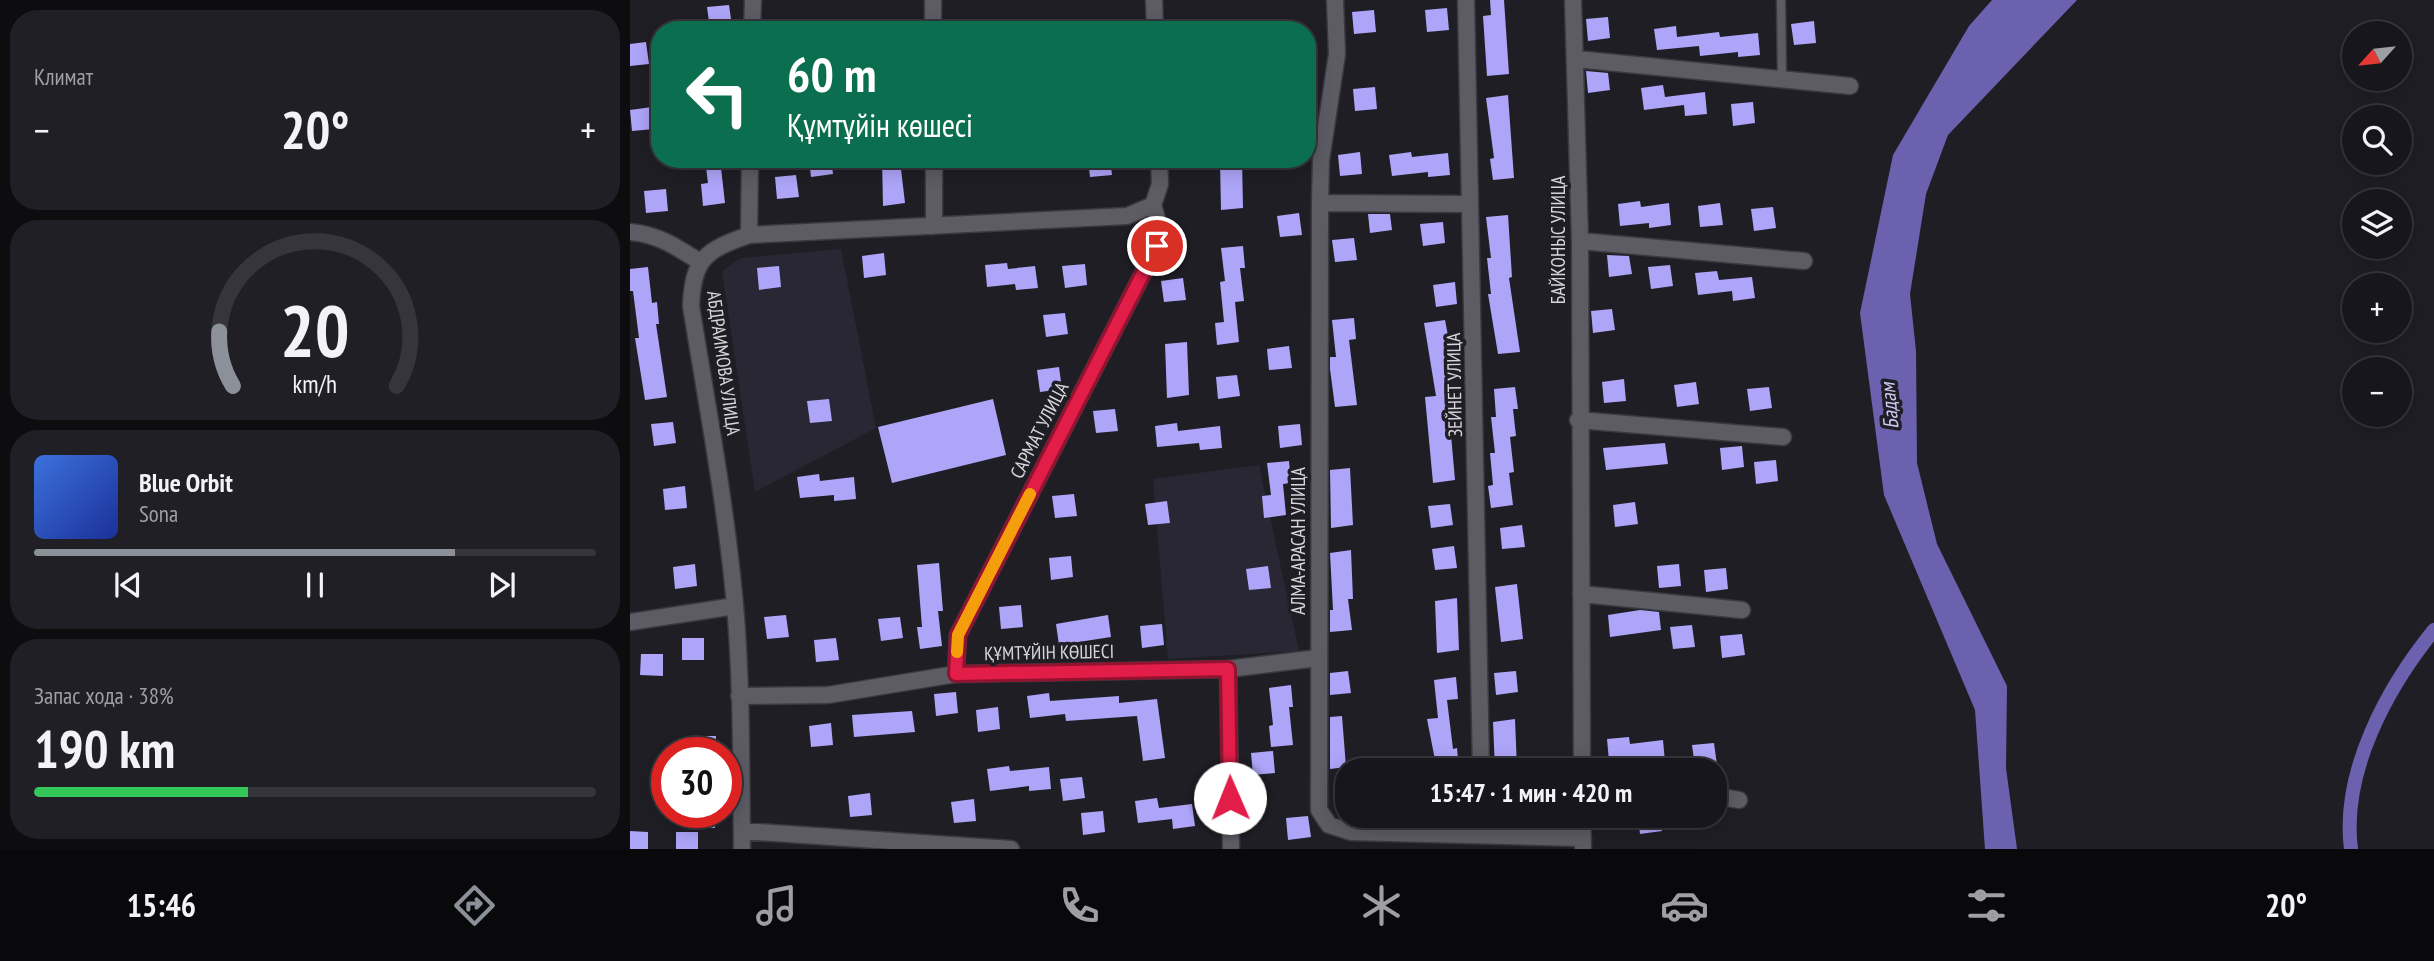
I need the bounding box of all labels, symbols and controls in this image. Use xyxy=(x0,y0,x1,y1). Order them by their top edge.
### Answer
north arrow xyxy=(2342,21,2412,91)
map controls xyxy=(2342,21,2412,427)
text: 60 m xyxy=(787,42,876,106)
icon: left xyxy=(672,49,763,140)
text: Климат xyxy=(34,62,93,91)
text: 20° xyxy=(281,96,349,163)
text: Құмтұйiн көшесі xyxy=(787,104,973,146)
text: − xyxy=(34,105,50,154)
text: + xyxy=(580,105,596,154)
button: search xyxy=(2342,105,2412,175)
street label: БАЙКОНЫС УЛИЦА xyxy=(1546,176,1570,304)
button: layers xyxy=(2342,189,2412,259)
pin xyxy=(1127,216,1187,276)
icon: arrive xyxy=(1138,227,1176,265)
button: + xyxy=(2342,273,2412,343)
text: 20 xyxy=(280,282,350,376)
street label: АБДРАИМОВА УЛИЦА xyxy=(702,289,746,437)
street label: ЗЕЙНЕТ УЛИЦА xyxy=(1441,333,1467,437)
button: − xyxy=(2342,357,2412,427)
text: km/h xyxy=(293,367,337,399)
street label: САРМАТ УЛИЦА xyxy=(1004,378,1074,482)
water label: Бадам xyxy=(1873,380,1904,430)
text: Blue Orbit xyxy=(139,466,233,499)
street label: АЛМА-АРАСАН УЛИЦА xyxy=(1286,467,1310,615)
text: Sona xyxy=(139,499,178,528)
icon: previous xyxy=(109,566,147,604)
icon: pause xyxy=(296,566,334,604)
icon: next xyxy=(483,566,521,604)
street label: ҚҰМТҰЙIН КӨШЕСІ xyxy=(984,639,1114,665)
text: Запас хода · 38% xyxy=(34,681,174,710)
text: 190 km xyxy=(34,715,175,782)
speed limit sign: 30 xyxy=(651,737,742,828)
position arrow xyxy=(1193,761,1267,835)
text: 15:47 · 1 мин · 420 m xyxy=(1430,776,1632,809)
icon: directions xyxy=(450,881,499,930)
icon: music xyxy=(752,881,801,930)
icon: phone xyxy=(1055,881,1104,930)
icon: climate xyxy=(1357,881,1406,930)
icon: car xyxy=(1660,881,1709,930)
icon: filters xyxy=(1962,881,2011,930)
text: 15:46 xyxy=(127,884,196,926)
text: 20° xyxy=(2265,884,2307,926)

